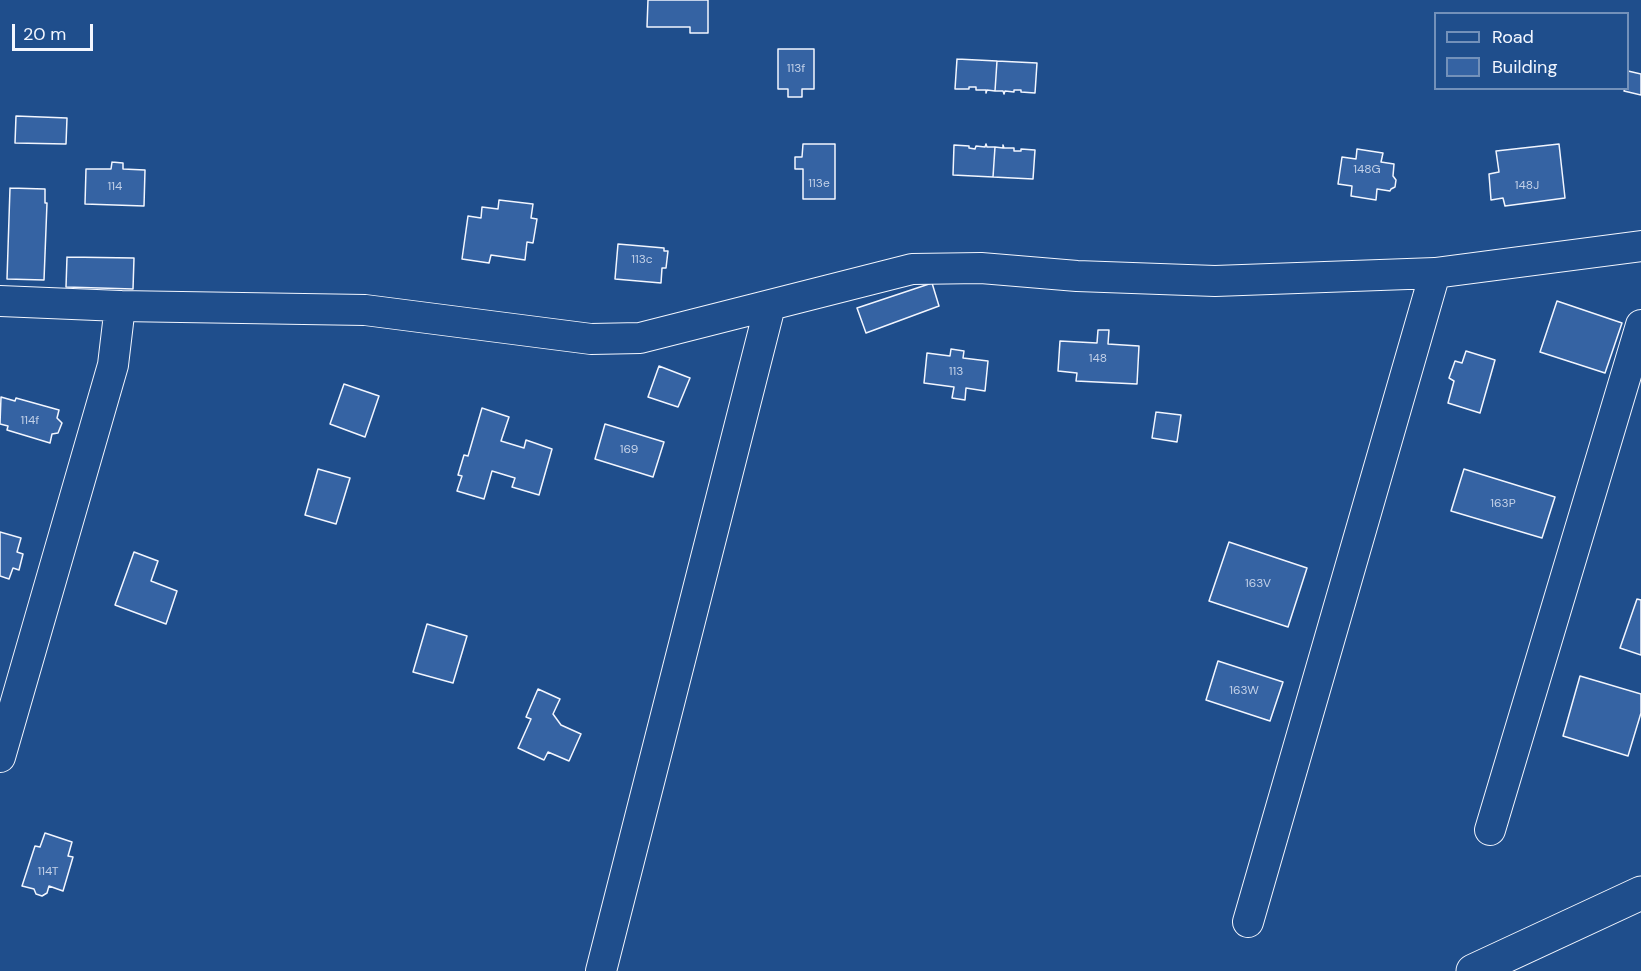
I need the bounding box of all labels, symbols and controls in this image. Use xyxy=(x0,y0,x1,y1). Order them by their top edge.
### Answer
scale bar xyxy=(15,12,96,50)
legend xyxy=(1434,12,1629,90)
text: 20 m xyxy=(23,22,66,46)
text: Road xyxy=(1492,25,1534,49)
text: Building xyxy=(1492,55,1557,79)
house number: 113f xyxy=(787,62,805,76)
house number: 148G xyxy=(1353,163,1381,177)
house number: 113e xyxy=(808,177,830,191)
house number: 148J xyxy=(1515,179,1539,193)
house number: 114 xyxy=(108,180,122,194)
house number: 113c xyxy=(631,253,653,267)
house number: 148 xyxy=(1089,352,1107,366)
house number: 113 xyxy=(949,365,963,379)
house number: 114f xyxy=(21,414,39,428)
house number: 169 xyxy=(620,443,638,457)
house number: 163P xyxy=(1490,497,1516,511)
house number: 163V xyxy=(1245,577,1271,591)
house number: 163W xyxy=(1229,684,1259,698)
house number: 114T xyxy=(37,865,59,879)

